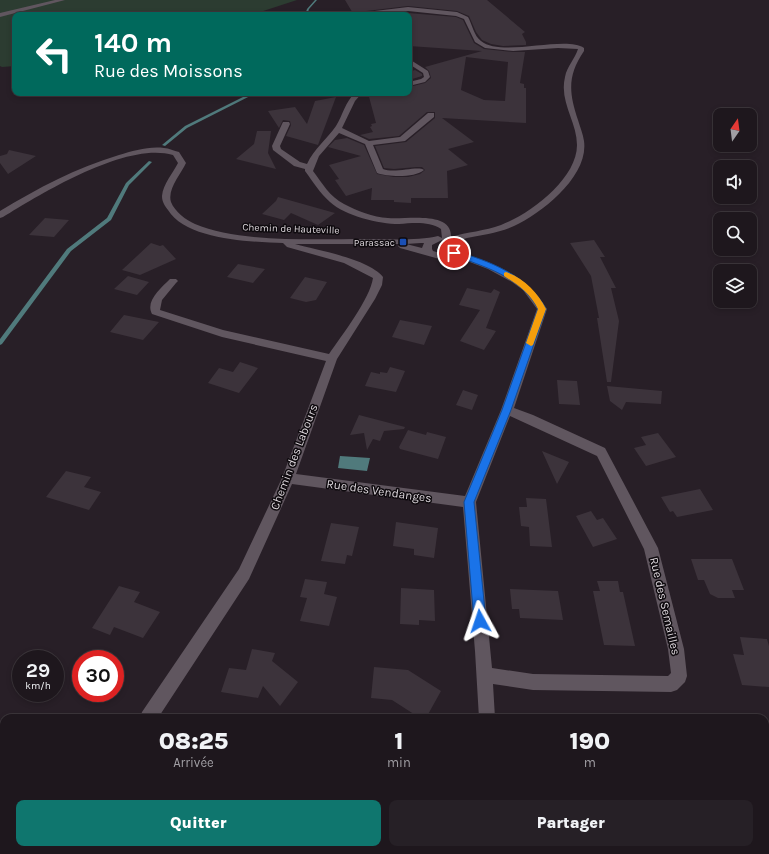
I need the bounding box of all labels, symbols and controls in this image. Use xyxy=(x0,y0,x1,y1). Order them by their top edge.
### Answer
text: 140 m xyxy=(94,26,172,59)
icon: left xyxy=(28,28,80,80)
text: Rue des Moissons xyxy=(94,60,243,82)
north arrow xyxy=(713,108,757,152)
map controls xyxy=(713,108,757,308)
button: sound xyxy=(713,160,757,204)
button: search xyxy=(713,212,757,256)
street label: Chemin de Hauteville xyxy=(242,221,340,237)
pin xyxy=(437,236,471,270)
place label: Parassac xyxy=(354,237,395,249)
marker: Parassac xyxy=(398,237,408,247)
icon: arrive xyxy=(443,242,465,264)
button: layers xyxy=(713,264,757,308)
street label: Chemin des Labours xyxy=(267,402,321,512)
street label: Rue des Vendanges xyxy=(326,477,432,505)
street label: Rue des Semailles xyxy=(647,556,683,656)
position arrow xyxy=(459,600,501,642)
speed limit sign: 30 xyxy=(72,650,124,702)
text: 29 xyxy=(26,659,50,682)
text: km/h xyxy=(25,680,51,692)
text: 08:25 xyxy=(159,727,228,755)
text: 1 xyxy=(394,727,403,755)
text: 190 xyxy=(569,727,610,755)
text: Arrivée xyxy=(173,755,214,770)
text: min xyxy=(387,755,411,770)
text: m xyxy=(584,755,596,770)
button: Quitter xyxy=(16,800,381,846)
button: Partager xyxy=(389,800,753,846)

